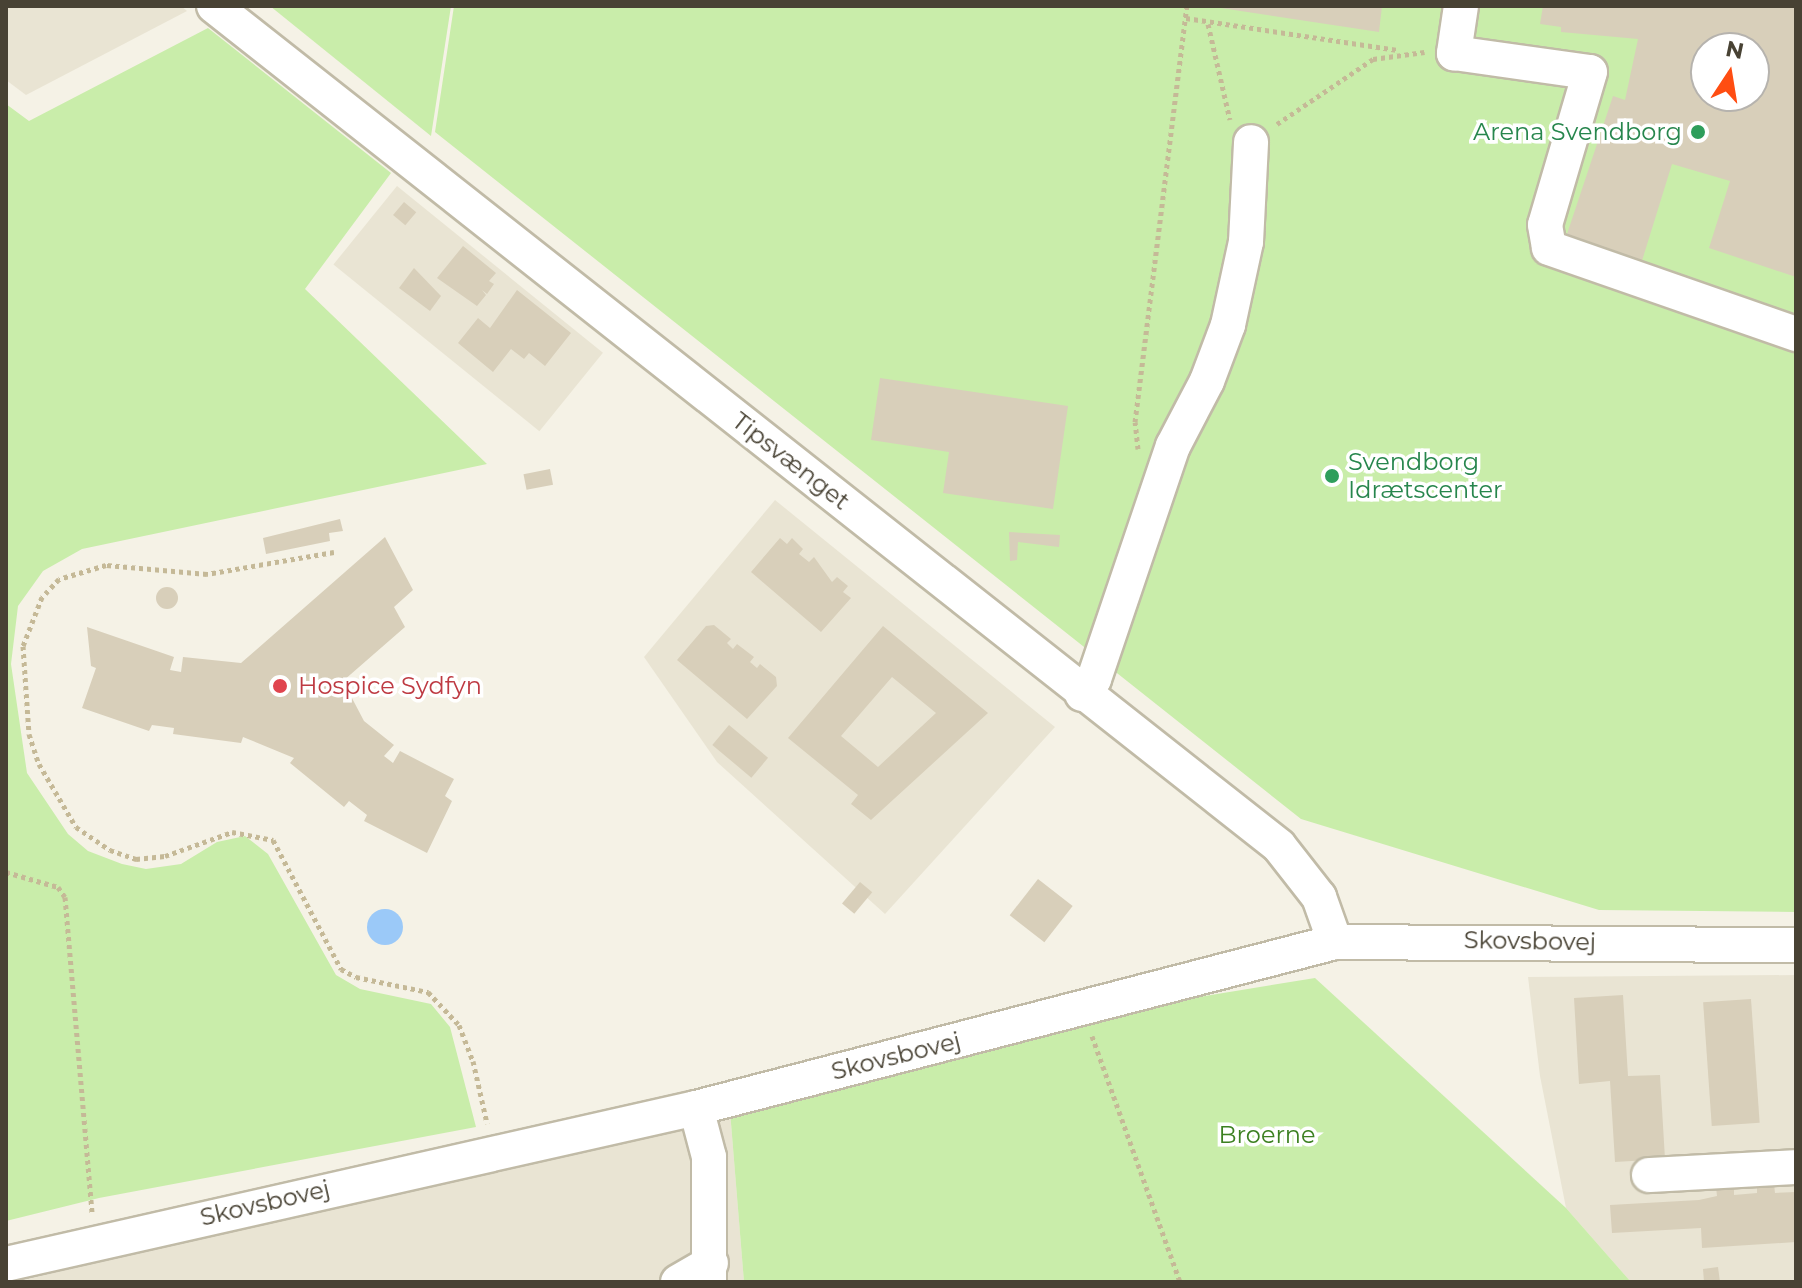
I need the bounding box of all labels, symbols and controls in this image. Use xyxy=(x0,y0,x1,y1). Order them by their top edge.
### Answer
north arrow xyxy=(1690,32,1770,112)
text: N xyxy=(1723,35,1746,65)
place label: Arena Svendborg xyxy=(1473,118,1682,146)
marker: Arena Svendborg xyxy=(1689,123,1707,141)
street label: Tipsvænget xyxy=(727,406,855,516)
place label: Svendborg Idrætscenter xyxy=(1348,448,1503,504)
marker: Svendborg Idrætscenter xyxy=(1323,467,1341,485)
place label: Hospice Sydfyn xyxy=(298,672,482,700)
marker: Hospice Sydfyn xyxy=(269,675,291,697)
street label: Skovsbovej xyxy=(1464,925,1596,957)
street label: Skovsbovej xyxy=(828,1026,964,1086)
park label: Broerne xyxy=(1218,1121,1316,1149)
street label: Skovsbovej xyxy=(197,1174,333,1232)

